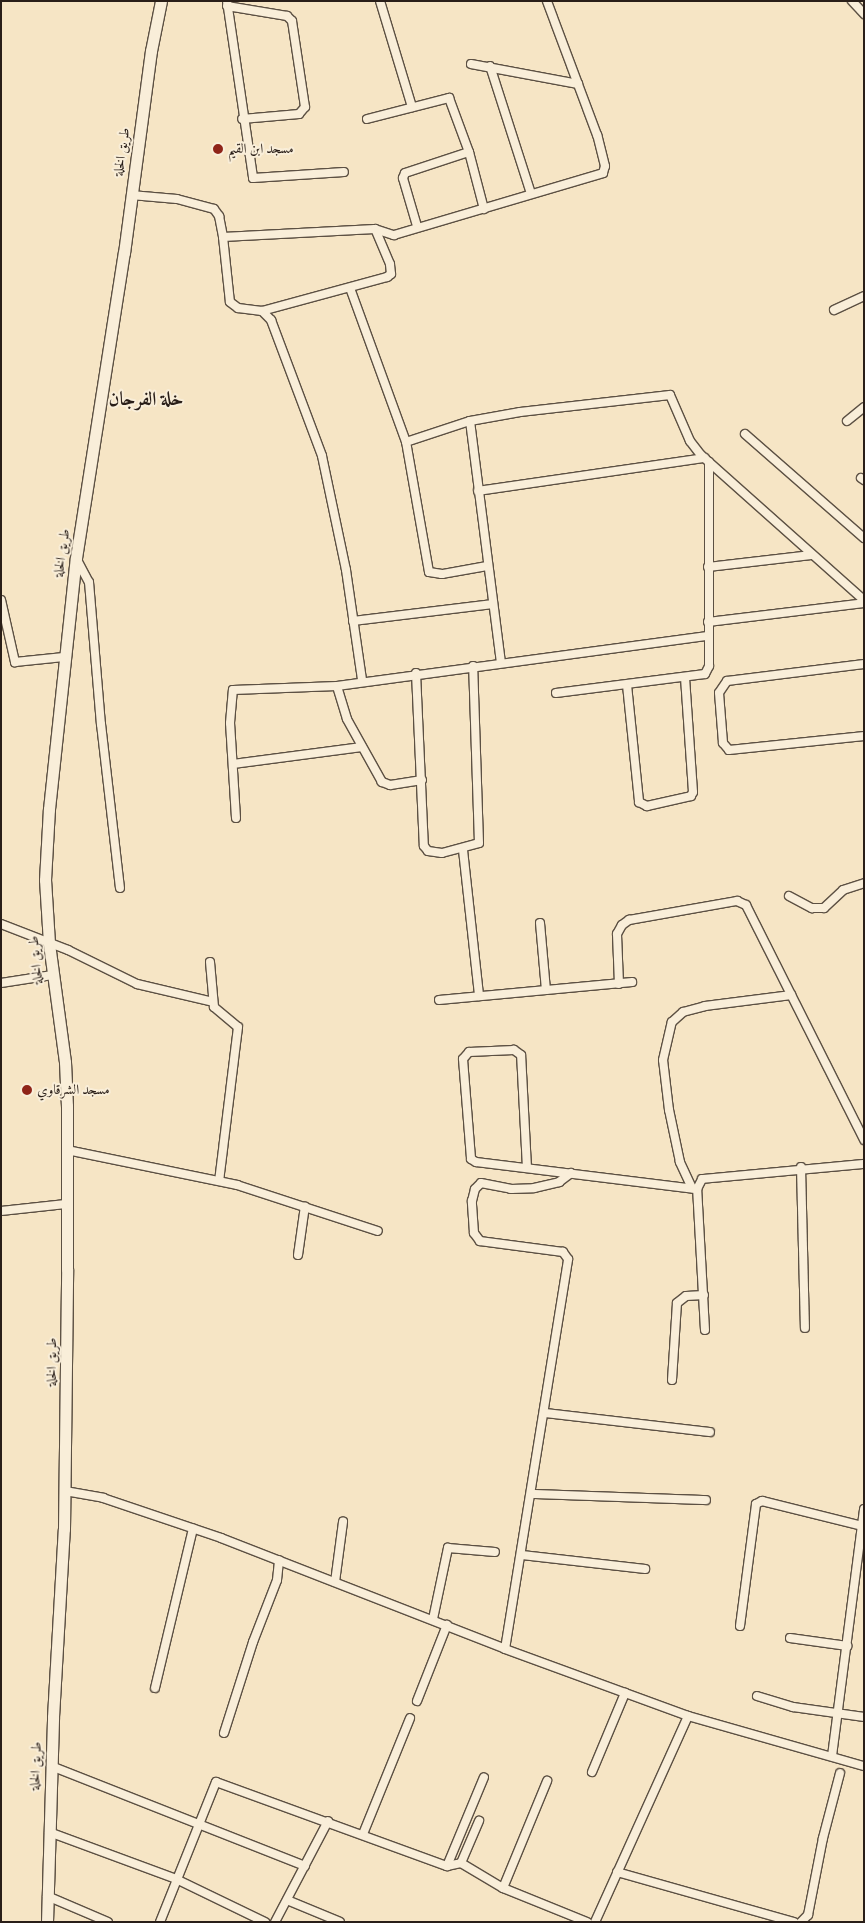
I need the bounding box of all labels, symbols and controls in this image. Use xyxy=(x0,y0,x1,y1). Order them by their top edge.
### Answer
street label: طريق الخلة xyxy=(110,127,134,177)
place label: مسجد ابن القيم xyxy=(228,141,294,157)
marker: مسجد ابن القيم xyxy=(212,143,224,155)
district label: خلة الفرجان xyxy=(109,390,183,412)
street label: طريق الخلة xyxy=(50,528,74,578)
street label: طريق الخلة xyxy=(25,935,47,985)
place label: مسجد الشرقاوي xyxy=(37,1082,110,1098)
marker: مسجد الشرقاوي xyxy=(21,1084,33,1096)
street label: طريق الخلة xyxy=(44,1338,60,1386)
street label: طريق الخلة xyxy=(27,1741,45,1791)

